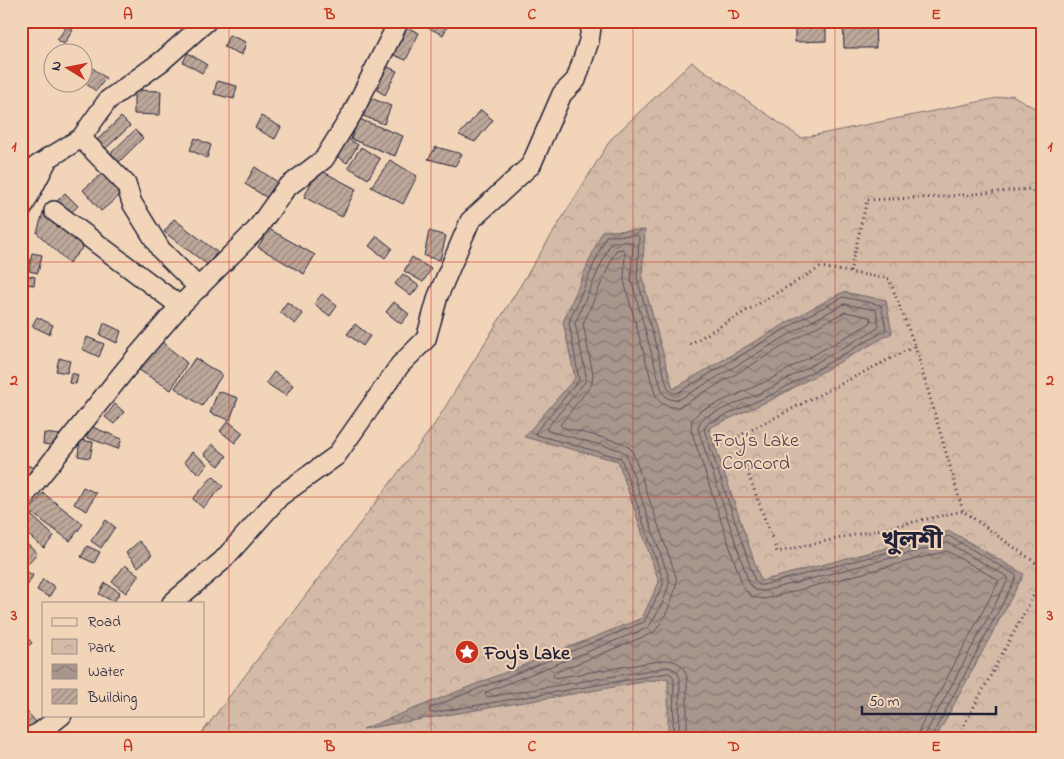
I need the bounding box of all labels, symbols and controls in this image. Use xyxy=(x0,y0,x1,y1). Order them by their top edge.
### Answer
text: A xyxy=(123,3,133,27)
text: B xyxy=(324,3,336,27)
text: C xyxy=(528,3,537,27)
text: D xyxy=(727,3,740,27)
text: E xyxy=(931,3,941,27)
north arrow xyxy=(42,42,92,92)
text: N xyxy=(46,60,68,72)
text: 1 xyxy=(11,135,17,159)
text: 1 xyxy=(1047,135,1053,159)
text: 2 xyxy=(9,369,18,393)
text: 2 xyxy=(1045,369,1054,393)
park label: Foy’s Lake Concord xyxy=(712,427,799,479)
district label: খুলশী xyxy=(881,524,944,560)
legend xyxy=(42,602,205,716)
text: 3 xyxy=(10,604,18,628)
text: 3 xyxy=(1046,604,1054,628)
text: Road xyxy=(88,611,121,633)
text: Park xyxy=(88,637,116,659)
place icon: Foy's Lake xyxy=(454,639,480,665)
place label: Foy's Lake xyxy=(483,640,571,670)
text: Water xyxy=(88,661,124,683)
scale bar xyxy=(862,684,995,716)
text: Building xyxy=(87,687,137,710)
text: 50 m xyxy=(869,691,900,713)
text: A xyxy=(123,735,133,759)
text: B xyxy=(324,735,336,759)
text: C xyxy=(528,735,537,759)
text: D xyxy=(727,735,740,759)
text: E xyxy=(931,735,941,759)

